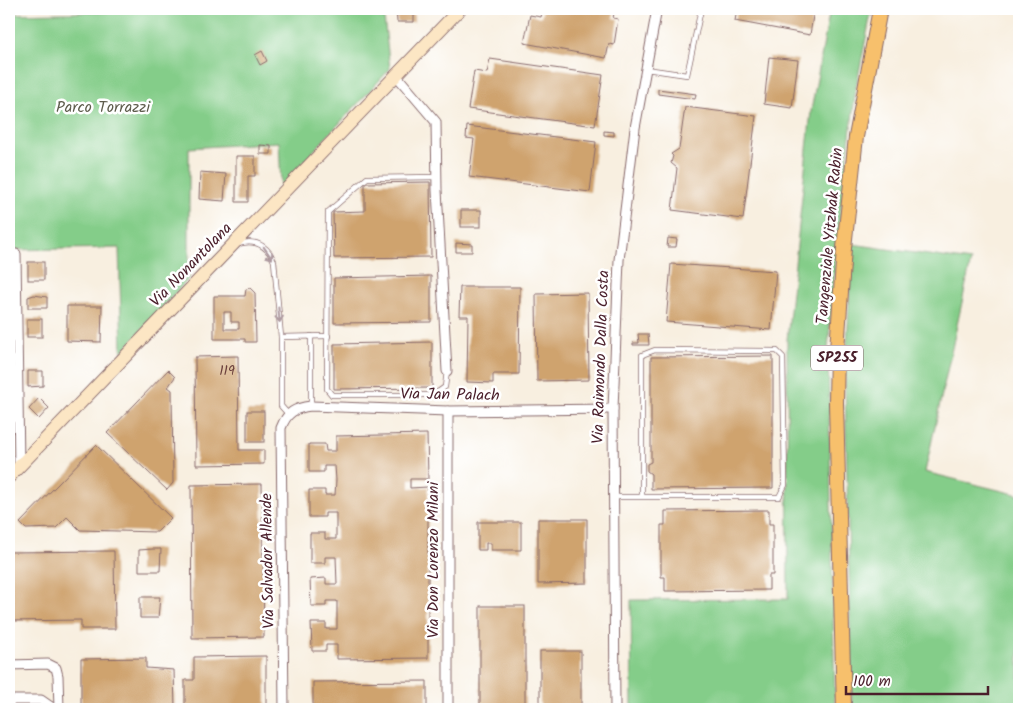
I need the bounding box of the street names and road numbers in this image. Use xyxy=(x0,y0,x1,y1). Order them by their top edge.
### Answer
street label: Tangenziale Yitzhak Rabin xyxy=(810,146,850,326)
street label: Via Nonantolana xyxy=(144,217,238,313)
street label: Via Raimondo Dalla Costa xyxy=(585,270,617,444)
road number: SP255 xyxy=(811,346,863,370)
street label: Via Jan Palach xyxy=(400,382,500,408)
street label: Via Don Lorenzo Milani xyxy=(421,480,446,638)
street label: Via Salvador Allende xyxy=(254,493,282,629)

